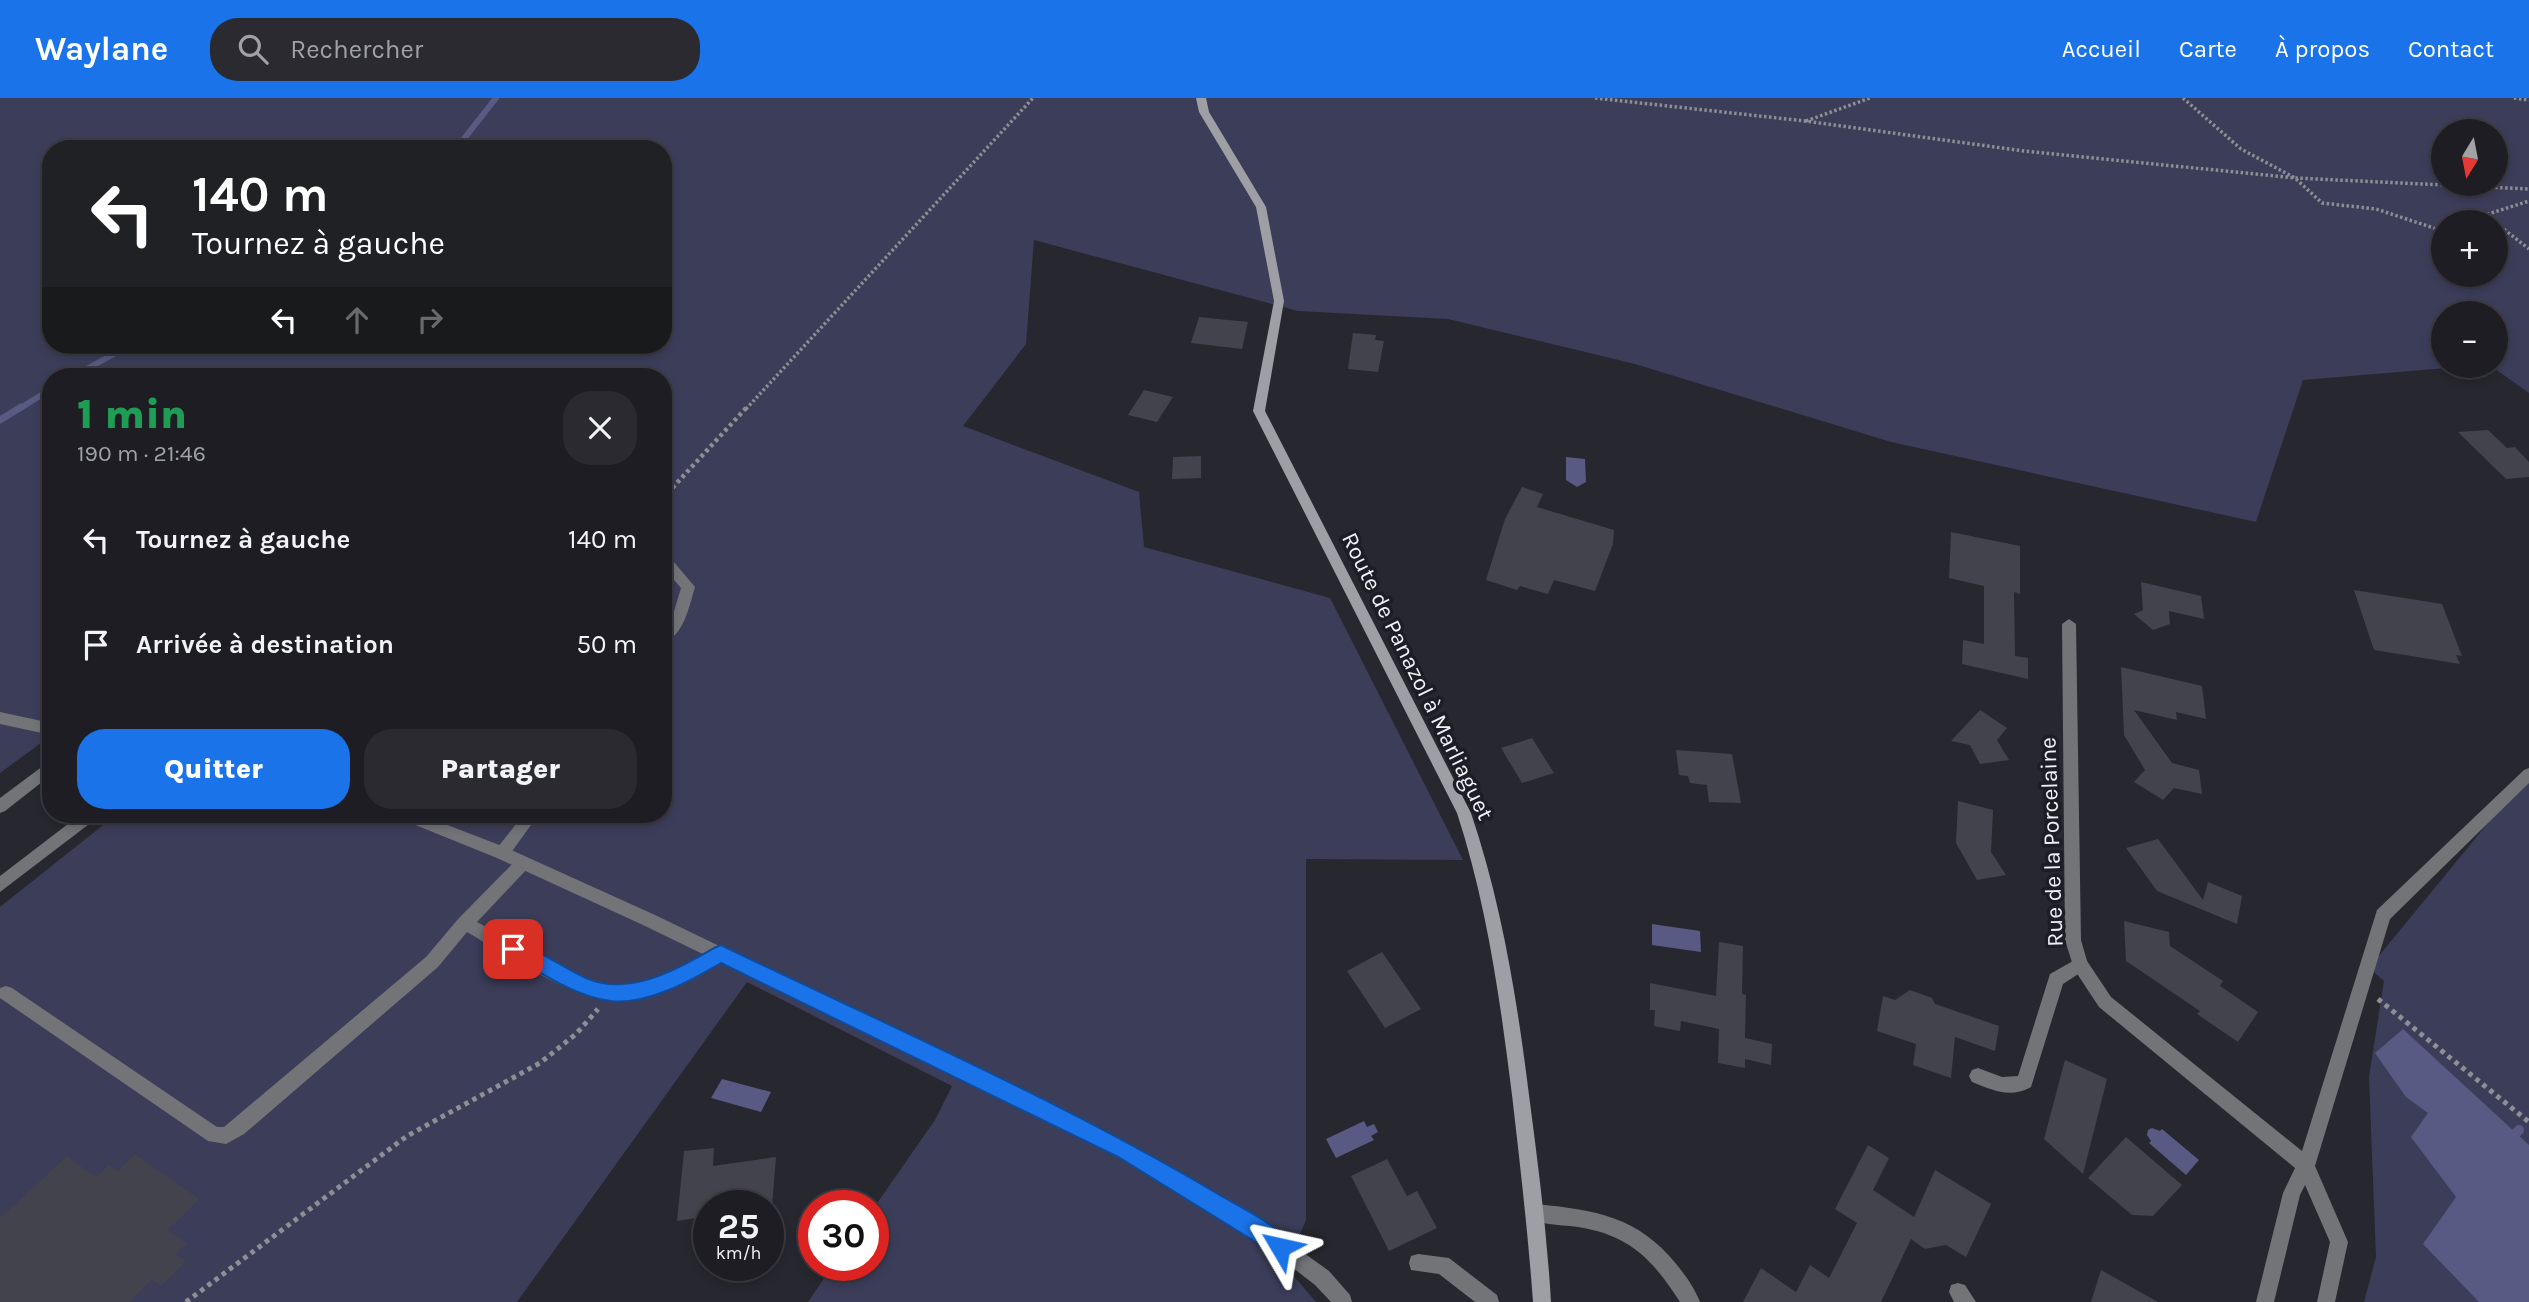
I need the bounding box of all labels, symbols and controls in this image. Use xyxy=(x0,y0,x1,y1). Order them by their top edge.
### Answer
search box xyxy=(210,18,700,81)
text: Waylane xyxy=(35,30,168,68)
icon: search xyxy=(234,30,272,68)
text: Rechercher xyxy=(290,34,423,65)
text: Accueil xyxy=(2062,35,2141,63)
text: Carte xyxy=(2179,35,2237,63)
text: À propos xyxy=(2275,35,2370,63)
text: Contact xyxy=(2408,35,2494,63)
north arrow xyxy=(2431,119,2508,196)
map controls xyxy=(2431,119,2508,378)
text: 140 m xyxy=(192,166,329,223)
icon: left xyxy=(77,168,168,259)
button: + xyxy=(2431,210,2508,287)
text: Tournez à gauche xyxy=(192,225,445,262)
icon: left xyxy=(265,301,303,339)
icon: ahead xyxy=(338,301,376,339)
icon: right xyxy=(411,301,449,339)
button: − xyxy=(2431,301,2508,378)
text: 1 min xyxy=(77,389,187,439)
button: close xyxy=(563,391,637,465)
text: 190 m · 21:46 xyxy=(77,440,206,467)
icon: left xyxy=(77,521,115,559)
text: Tournez à gauche xyxy=(136,524,350,555)
text: 140 m xyxy=(568,524,637,555)
street label: Route de Panazol à Marliaguet xyxy=(1336,528,1499,825)
icon: arrive xyxy=(77,626,115,664)
text: Arrivée à destination xyxy=(136,629,394,660)
text: 50 m xyxy=(576,629,637,660)
button: Quitter xyxy=(77,729,350,809)
button: Partager xyxy=(364,729,637,809)
street label: Rue de la Porcelaine xyxy=(2034,737,2069,947)
pin xyxy=(483,919,543,979)
icon: arrive xyxy=(494,930,532,968)
speed limit sign: 30 xyxy=(798,1190,889,1281)
text: 25 xyxy=(718,1206,759,1247)
position arrow xyxy=(1243,1210,1317,1284)
text: km/h xyxy=(716,1242,761,1264)

